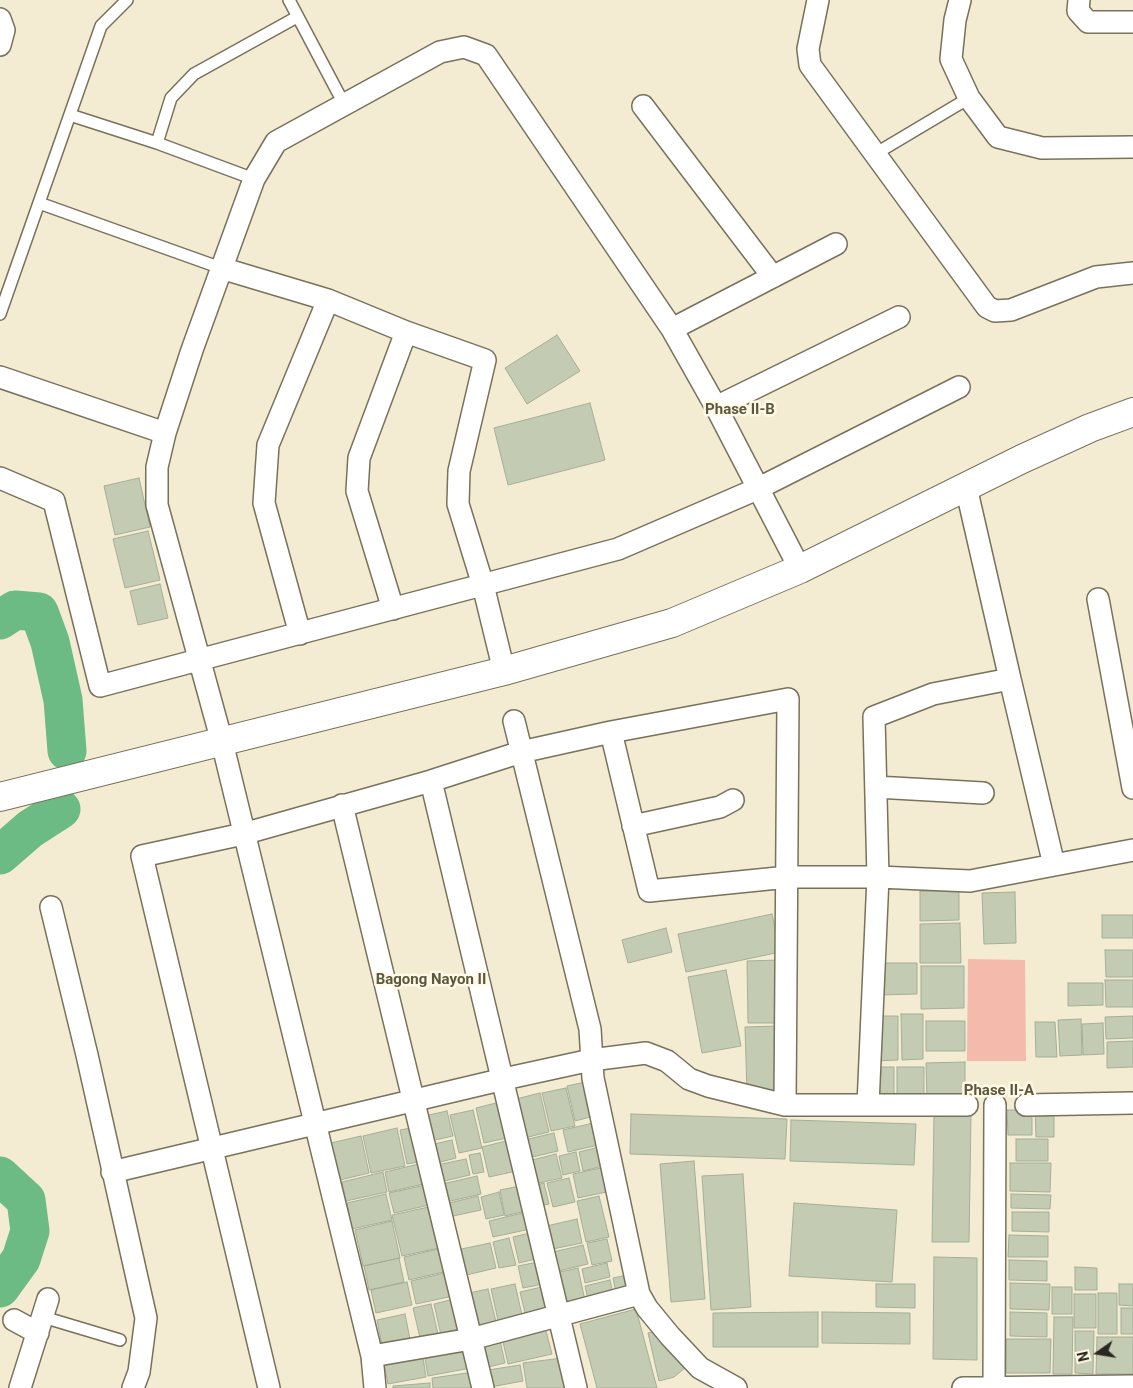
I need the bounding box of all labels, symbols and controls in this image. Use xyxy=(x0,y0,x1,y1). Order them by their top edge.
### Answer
district label: Phase II-B xyxy=(705,401,775,419)
district label: Bagong Nayon II xyxy=(376,971,486,989)
district label: Phase II-A xyxy=(964,1082,1034,1100)
north arrow xyxy=(1073,1328,1123,1378)
text: N xyxy=(1074,1350,1092,1363)

